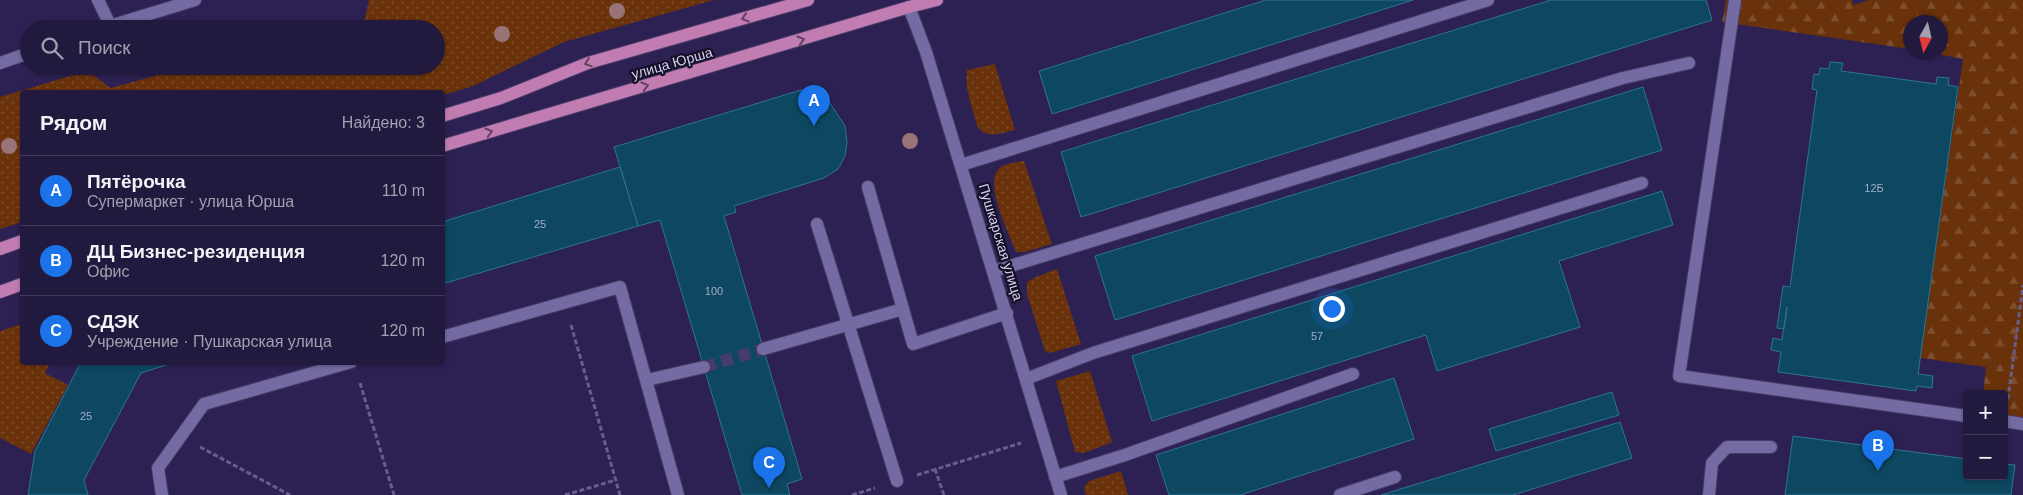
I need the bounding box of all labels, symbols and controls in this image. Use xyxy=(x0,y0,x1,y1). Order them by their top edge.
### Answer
one-way arrow xyxy=(741,13,749,23)
north arrow xyxy=(1903,15,1948,60)
search box xyxy=(20,20,445,75)
icon: search xyxy=(38,34,66,62)
one-way arrow xyxy=(796,35,804,45)
text: Поиск xyxy=(78,37,131,58)
street label: улица Юрша xyxy=(630,44,714,82)
one-way arrow xyxy=(585,57,593,67)
one-way arrow xyxy=(640,82,649,92)
pin: A xyxy=(798,85,830,126)
text: Рядом xyxy=(40,111,107,134)
text: Найдено: 3 xyxy=(342,114,425,131)
one-way arrow xyxy=(485,128,493,138)
text: Пятёрочка xyxy=(87,171,185,192)
text: A xyxy=(50,182,62,199)
text: 110 m xyxy=(382,182,425,199)
street label: Пушкарская улица xyxy=(976,182,1026,303)
house number: 12Б xyxy=(1864,182,1884,194)
text: Супермаркет · улица Юрша xyxy=(87,193,294,210)
house number: 25 xyxy=(534,218,546,230)
text: ДЦ Бизнес-резиденция xyxy=(87,241,305,262)
text: B xyxy=(50,252,62,269)
text: 120 m xyxy=(381,252,425,269)
text: Офис xyxy=(87,263,130,280)
house number: 100 xyxy=(705,285,723,297)
your location xyxy=(1319,296,1345,322)
text: СДЭК xyxy=(87,311,139,332)
text: C xyxy=(50,322,62,339)
text: 120 m xyxy=(381,322,425,339)
house number: 57 xyxy=(1311,330,1323,342)
text: Учреждение · Пушкарская улица xyxy=(87,333,332,350)
map controls xyxy=(1963,390,2008,480)
button: + xyxy=(1963,390,2008,435)
house number: 25 xyxy=(80,410,92,422)
pin: B xyxy=(1862,430,1894,471)
button: − xyxy=(1963,435,2008,480)
pin: C xyxy=(753,447,785,488)

